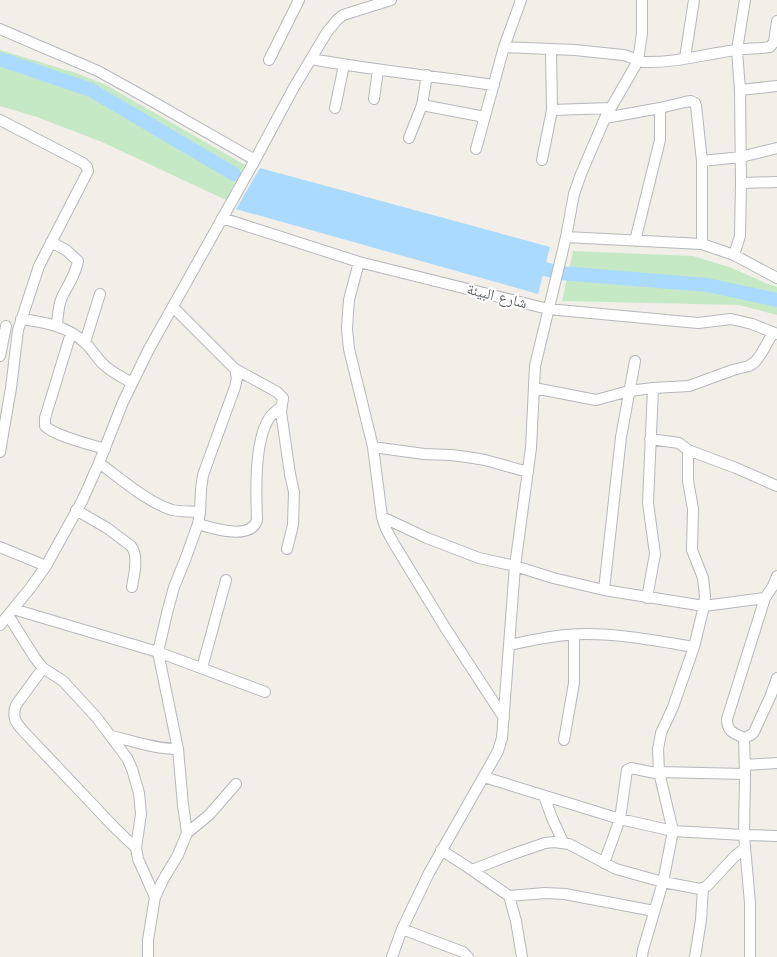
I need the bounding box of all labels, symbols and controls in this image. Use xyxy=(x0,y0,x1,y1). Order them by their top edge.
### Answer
street label: شارع البيئة xyxy=(465,280,529,313)

